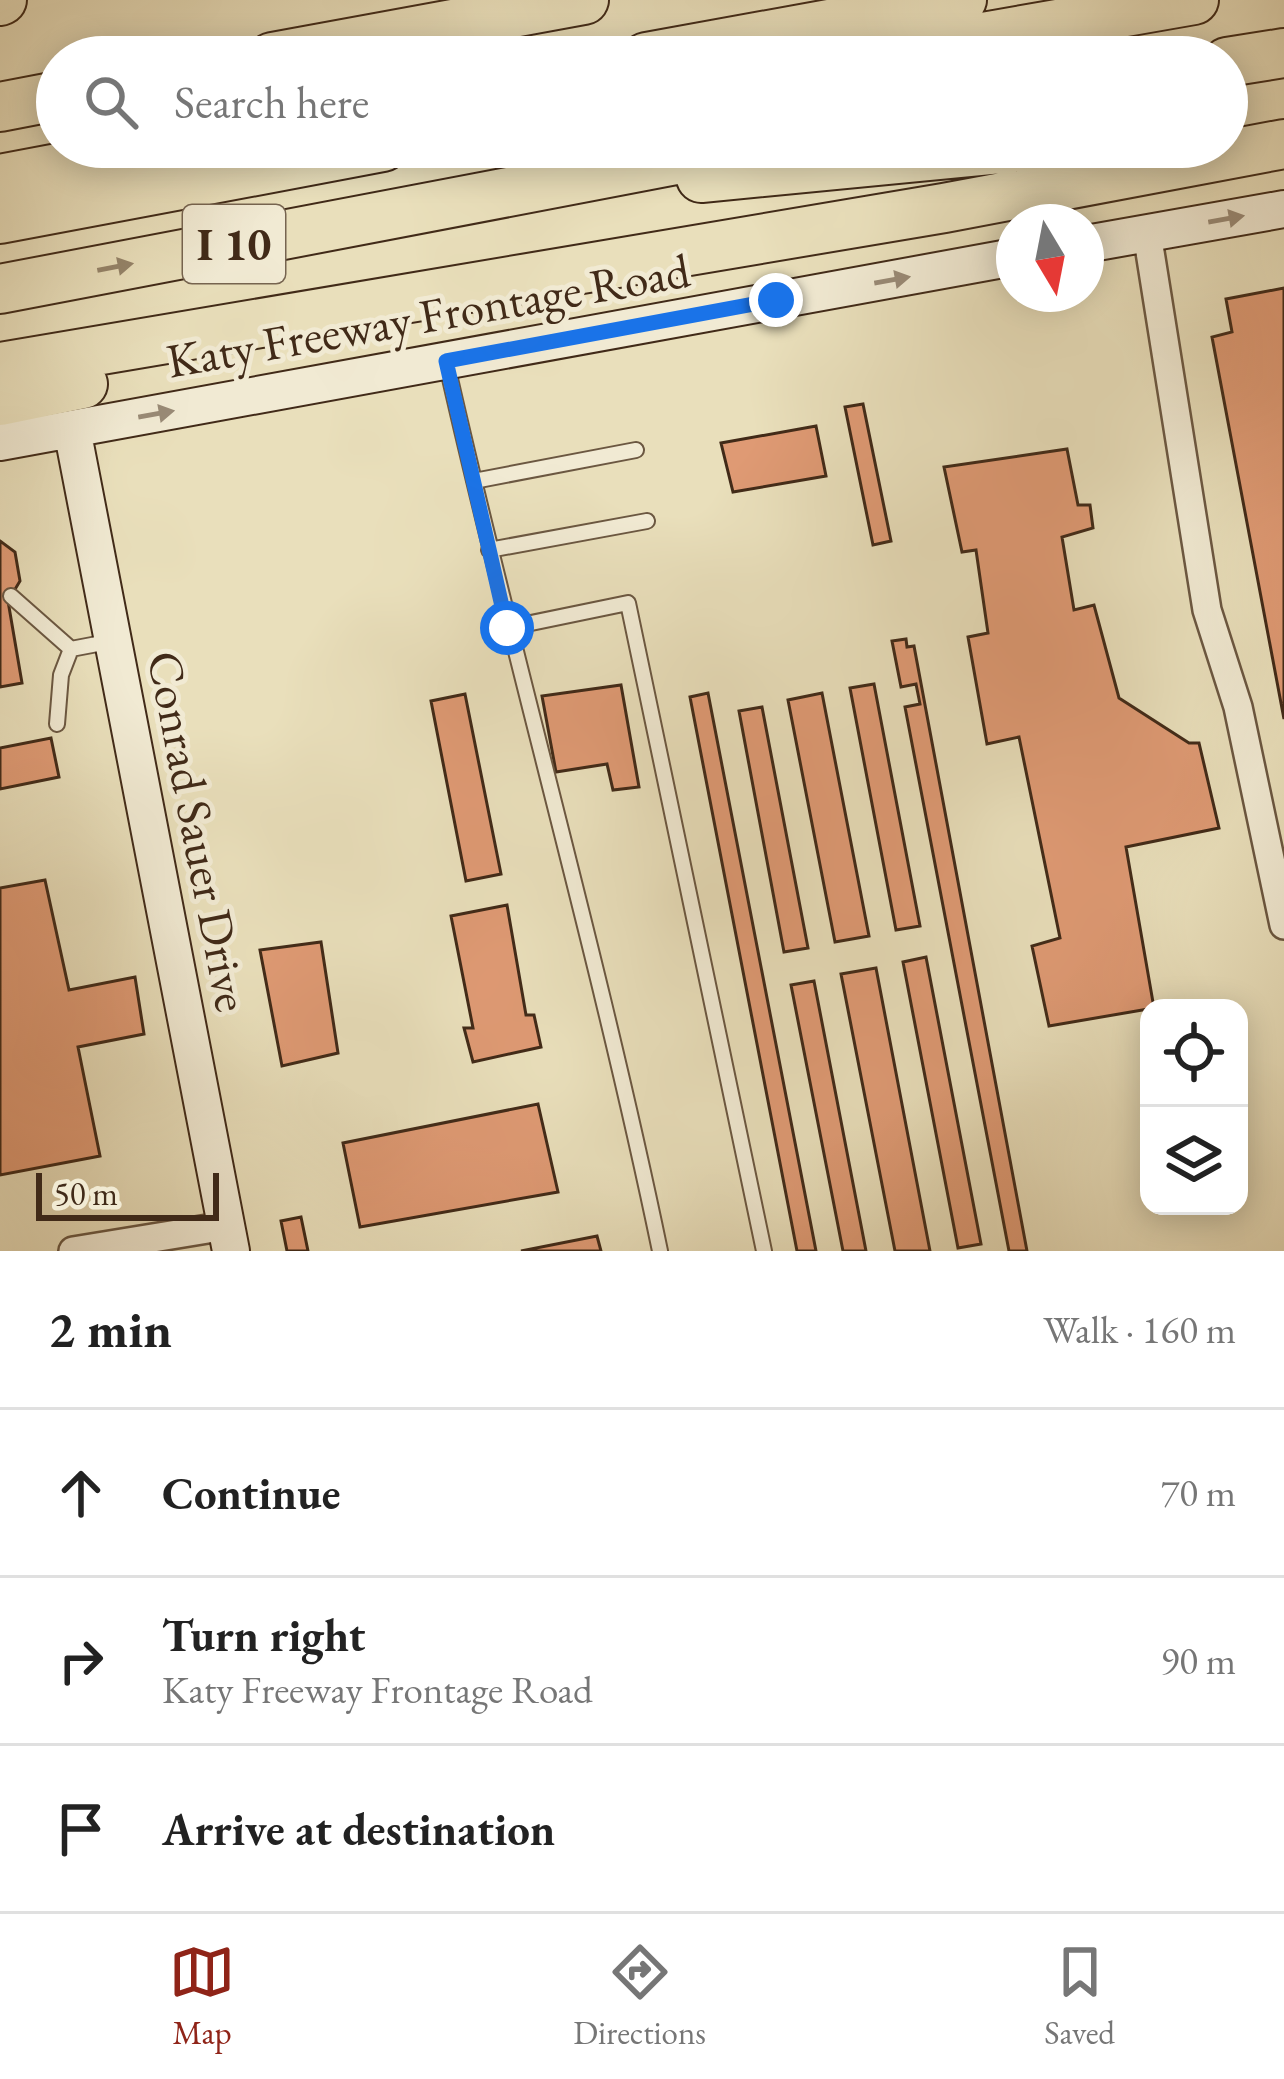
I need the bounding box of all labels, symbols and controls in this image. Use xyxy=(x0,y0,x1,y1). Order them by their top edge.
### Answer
search box xyxy=(36,36,1248,168)
icon: search xyxy=(78,69,144,135)
text: Search here xyxy=(174,73,369,131)
north arrow xyxy=(996,204,1104,312)
road number: I 10 xyxy=(183,205,285,283)
one-way arrow xyxy=(1208,210,1246,228)
street label: Katy Freeway Frontage Road xyxy=(162,238,695,392)
one-way arrow xyxy=(96,257,134,276)
one-way arrow xyxy=(873,270,911,288)
route end xyxy=(749,273,803,327)
one-way arrow xyxy=(138,404,176,422)
route start xyxy=(480,601,534,655)
street label: Conrad Sauer Drive xyxy=(134,645,264,1017)
map controls xyxy=(1140,999,1248,1215)
button: locate xyxy=(1140,999,1248,1107)
button: layers xyxy=(1140,1107,1248,1215)
scale bar xyxy=(36,1167,219,1220)
text: 50 m xyxy=(54,1172,118,1215)
text: 2 min xyxy=(48,1296,172,1362)
text: Walk · 160 m xyxy=(1043,1304,1236,1355)
icon: ahead xyxy=(48,1460,114,1526)
text: Continue xyxy=(162,1464,340,1522)
text: 70 m xyxy=(1160,1467,1236,1518)
text: Turn right xyxy=(162,1606,365,1664)
icon: right xyxy=(48,1628,114,1694)
text: 90 m xyxy=(1160,1635,1236,1686)
text: Katy Freeway Frontage Road xyxy=(162,1664,593,1715)
icon: arrive xyxy=(48,1796,114,1862)
text: Arrive at destination xyxy=(162,1800,555,1858)
tab: Map xyxy=(169,1939,235,2054)
tab: Directions xyxy=(573,1939,706,2054)
tab: Saved xyxy=(1044,1939,1115,2054)

